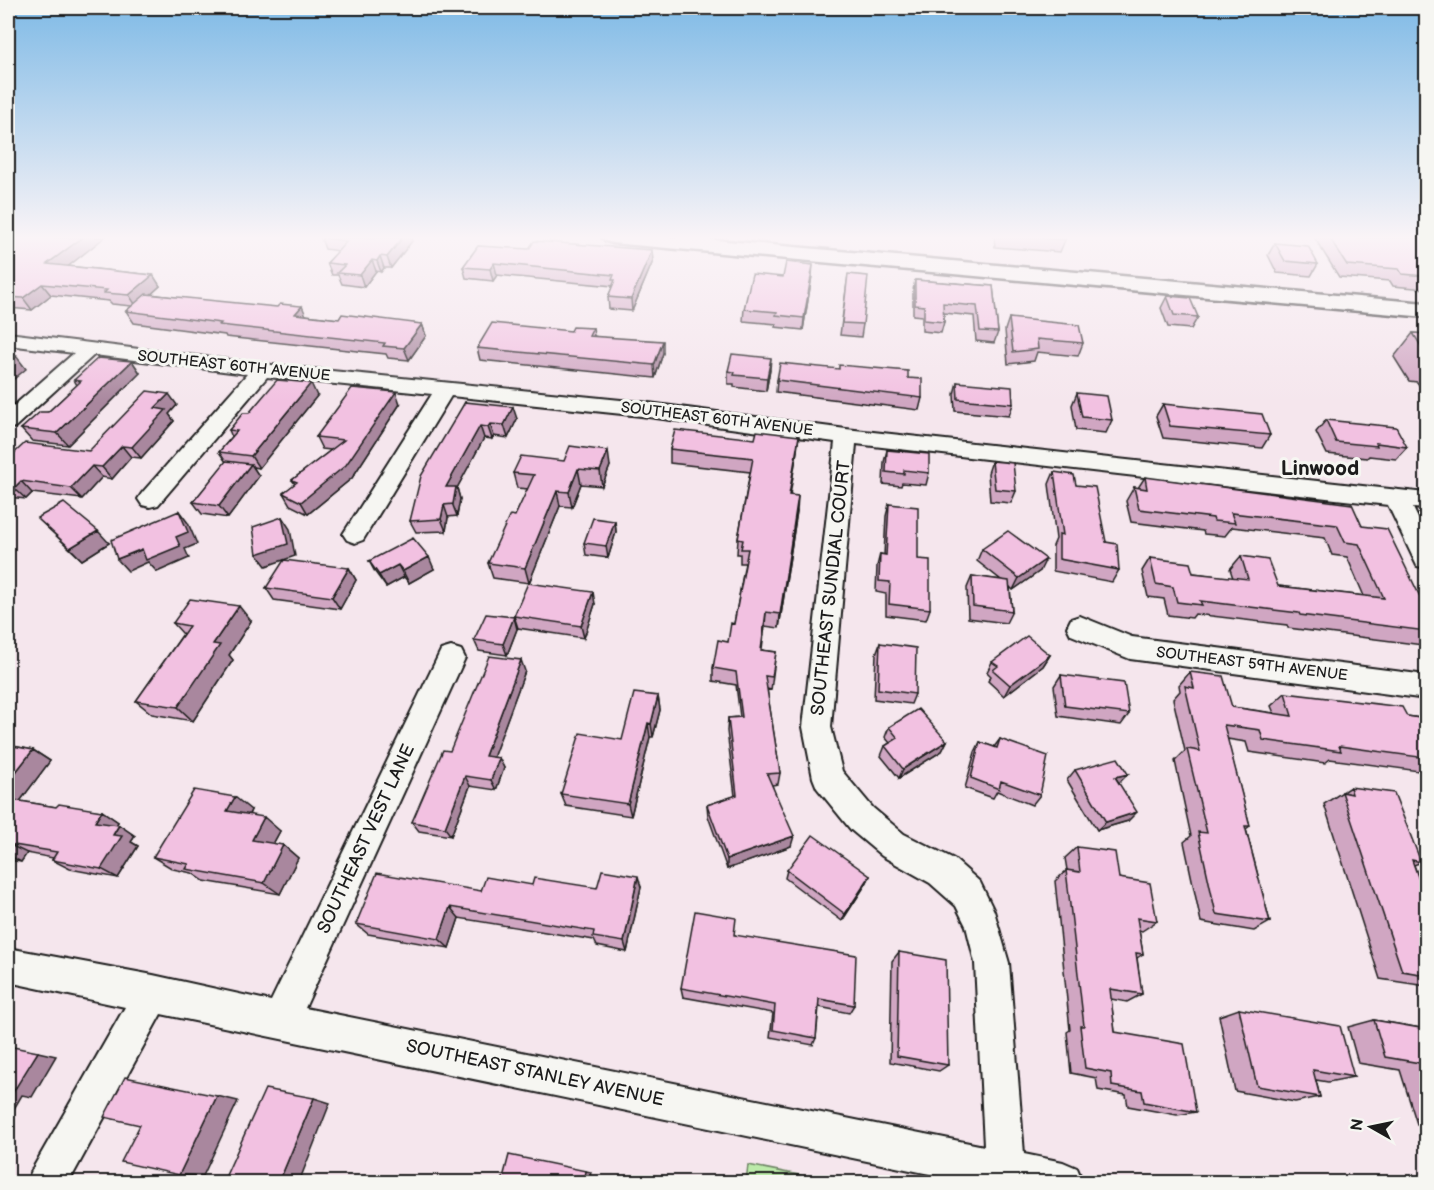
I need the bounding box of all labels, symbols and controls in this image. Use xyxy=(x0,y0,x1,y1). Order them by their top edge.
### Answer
street label: SOUTHEAST 60TH AVENUE xyxy=(137,346,331,386)
street label: SOUTHEAST 60TH AVENUE xyxy=(620,398,814,440)
district label: Linwood xyxy=(1281,456,1359,481)
street label: SOUTHEAST SUNDIAL COURT xyxy=(807,459,855,717)
street label: SOUTHEAST 59TH AVENUE xyxy=(1155,643,1349,685)
street label: SOUTHEAST VEST LANE xyxy=(313,741,419,937)
street label: SOUTHEAST STANLEY AVENUE xyxy=(404,1035,666,1111)
north arrow xyxy=(1341,1097,1401,1157)
text: N xyxy=(1347,1117,1368,1132)

